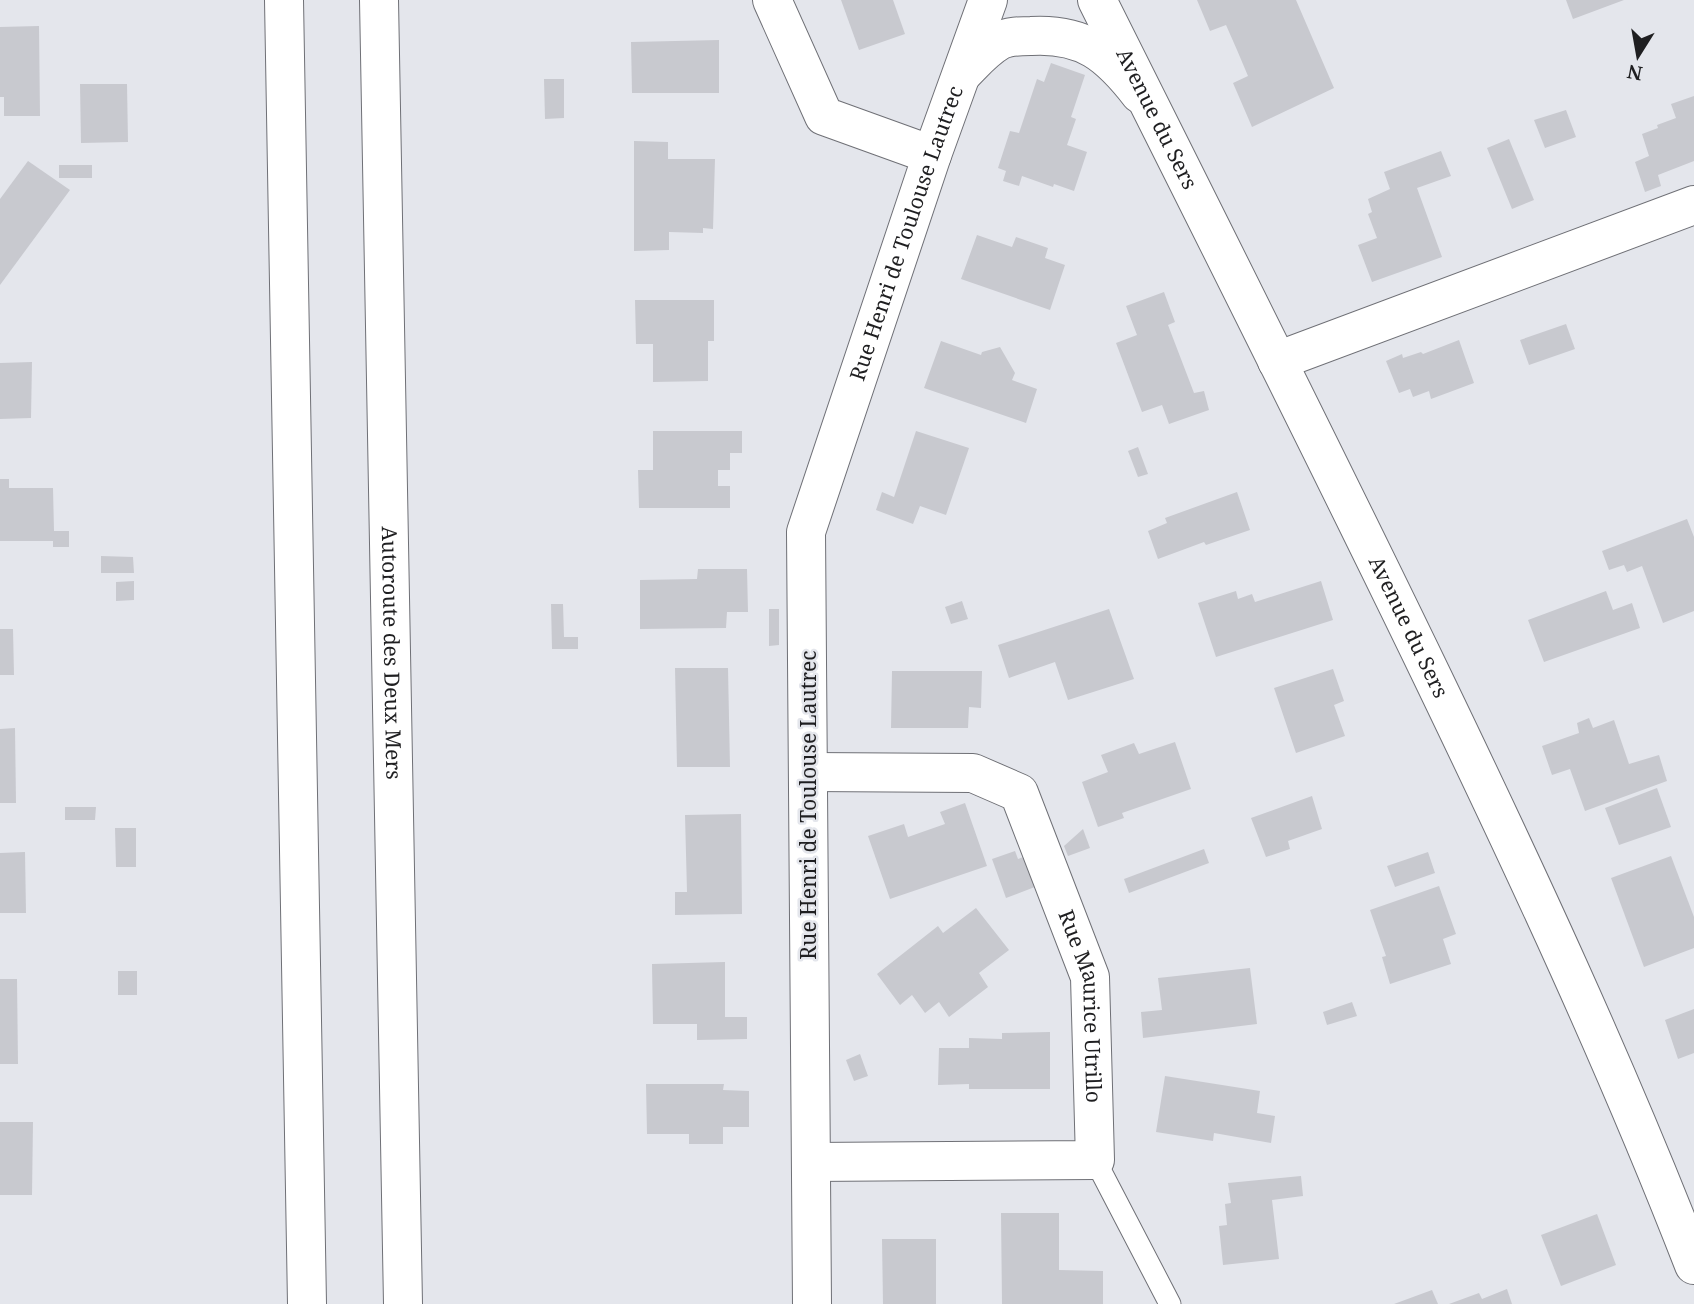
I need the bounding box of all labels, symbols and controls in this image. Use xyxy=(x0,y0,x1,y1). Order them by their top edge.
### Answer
north arrow xyxy=(1603,21,1673,91)
street label: Avenue du Sers xyxy=(1110,43,1204,194)
text: N xyxy=(1625,58,1645,87)
street label: Rue Henri de Toulouse Lautrec xyxy=(843,82,969,384)
street label: Autoroute des Deux Mers xyxy=(376,526,408,780)
street label: Avenue du Sers xyxy=(1363,551,1455,702)
street label: Rue Henri de Toulouse Lautrec xyxy=(794,650,822,960)
street label: Rue Maurice Utrillo xyxy=(1052,906,1108,1103)

